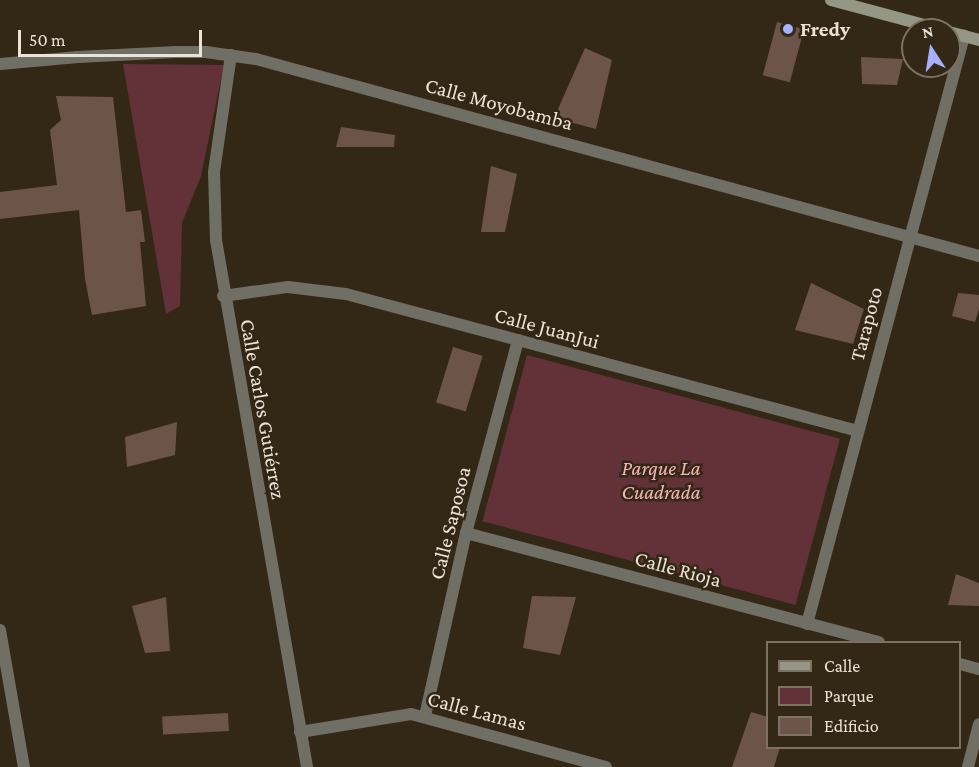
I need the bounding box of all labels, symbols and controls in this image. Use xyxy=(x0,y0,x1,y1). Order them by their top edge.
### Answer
place label: Fredy xyxy=(800,16,850,42)
scale bar xyxy=(21,18,206,56)
north arrow xyxy=(901,18,961,78)
marker: Fredy xyxy=(781,22,795,36)
text: N xyxy=(920,22,935,41)
text: 50 m xyxy=(29,30,66,50)
street label: Calle Moyobamba xyxy=(422,72,576,136)
street label: Tarapoto xyxy=(844,284,888,364)
street label: Calle JuanJui xyxy=(492,302,602,354)
street label: Calle Carlos Gutiérrez xyxy=(235,317,291,501)
park label: Parque La Cuadrada xyxy=(621,455,701,505)
street label: Calle Saposoa xyxy=(424,464,476,582)
street label: Calle Rioja xyxy=(632,545,724,593)
legend xyxy=(766,641,961,749)
text: Calle xyxy=(824,656,860,676)
street label: Calle Lamas xyxy=(425,686,529,736)
text: Parque xyxy=(824,686,874,706)
text: Edificio xyxy=(824,716,879,736)

